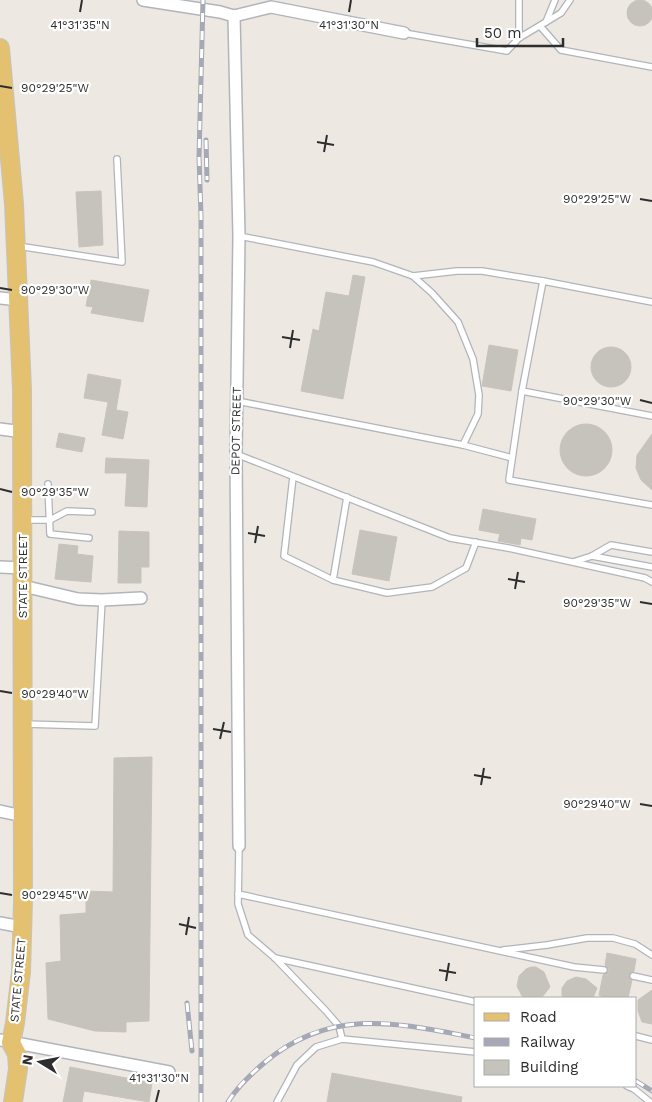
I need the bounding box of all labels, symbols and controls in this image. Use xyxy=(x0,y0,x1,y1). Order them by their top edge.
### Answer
scale bar xyxy=(477,15,563,47)
text: 41°31'35"N xyxy=(50,18,110,32)
text: 41°31'30"N xyxy=(319,18,379,32)
text: 50 m xyxy=(484,24,521,42)
text: 90°29'25"W xyxy=(21,81,89,95)
text: 90°29'25"W xyxy=(563,192,631,206)
text: 90°29'30"W xyxy=(21,283,90,297)
street label: DEPOT STREET xyxy=(228,387,244,475)
text: 90°29'30"W xyxy=(563,394,632,408)
text: 90°29'35"W xyxy=(21,485,89,499)
street label: STATE STREET xyxy=(16,534,30,618)
text: 90°29'35"W xyxy=(563,596,631,610)
text: 90°29'40"W xyxy=(21,687,89,701)
text: 90°29'40"W xyxy=(563,797,631,811)
text: 90°29'45"W xyxy=(21,888,89,902)
street label: STATE STREET xyxy=(7,937,29,1023)
legend xyxy=(474,997,637,1087)
text: Road xyxy=(520,1008,557,1026)
text: Railway xyxy=(520,1033,575,1051)
north arrow xyxy=(15,1037,65,1087)
text: N xyxy=(18,1053,36,1066)
text: Building xyxy=(520,1058,578,1076)
text: 41°31'30"N xyxy=(129,1071,189,1085)

